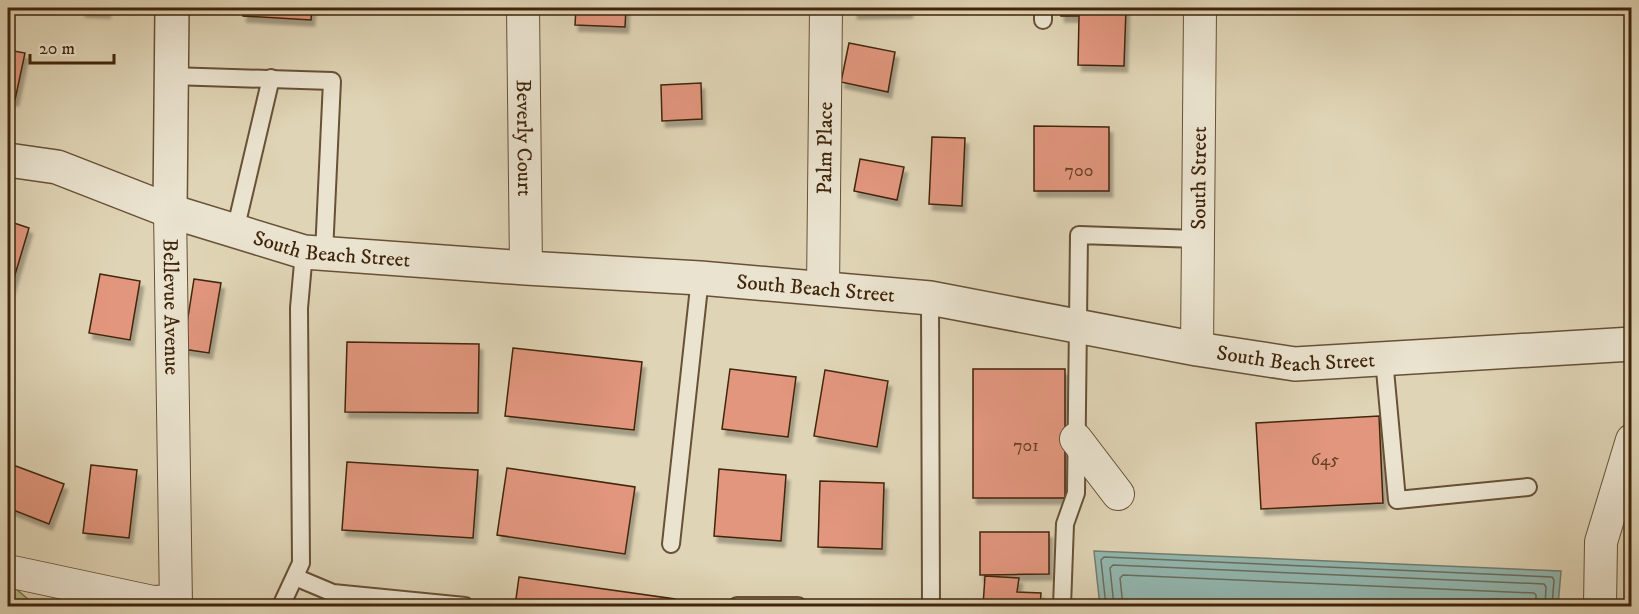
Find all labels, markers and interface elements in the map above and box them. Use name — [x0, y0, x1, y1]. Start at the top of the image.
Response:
scale bar — [30, 27, 114, 65]
text: 20 m — [39, 38, 75, 60]
street label: Beverly Court — [510, 79, 537, 197]
street label: Palm Place — [812, 101, 839, 195]
street label: South Street — [1186, 126, 1213, 230]
house number: 700 — [1065, 160, 1093, 182]
street label: South Beach Street — [250, 225, 411, 274]
street label: Bellevue Avenue — [156, 239, 184, 376]
street label: South Beach Street — [735, 269, 896, 309]
street label: South Beach Street — [1215, 340, 1376, 378]
house number: 701 — [1013, 435, 1039, 457]
house number: 645 — [1311, 449, 1339, 471]

